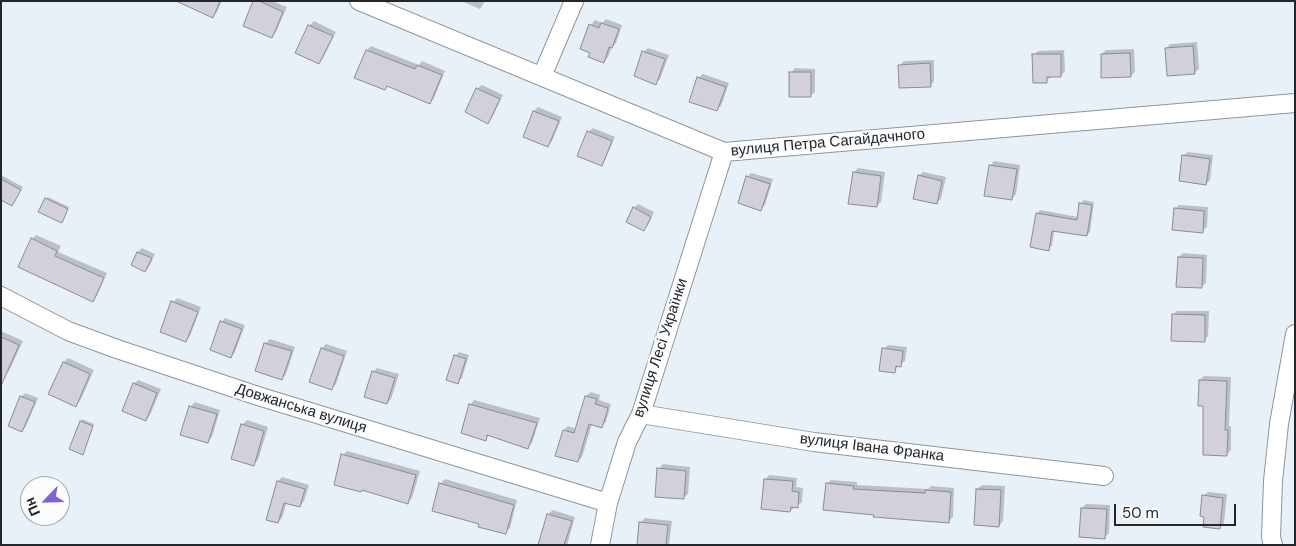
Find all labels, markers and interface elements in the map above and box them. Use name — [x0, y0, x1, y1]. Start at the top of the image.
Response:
street label: вулиця Петра Сагайдачного — [730, 126, 926, 160]
street label: вулиця Лесі Українки — [630, 276, 692, 420]
street label: Довжанська вулиця — [233, 380, 369, 438]
street label: вулиця Івана Франка — [799, 430, 945, 466]
north arrow — [20, 476, 70, 526]
scale bar — [1116, 494, 1238, 526]
text: Пн — [20, 495, 44, 519]
text: 50 m — [1122, 503, 1159, 523]

